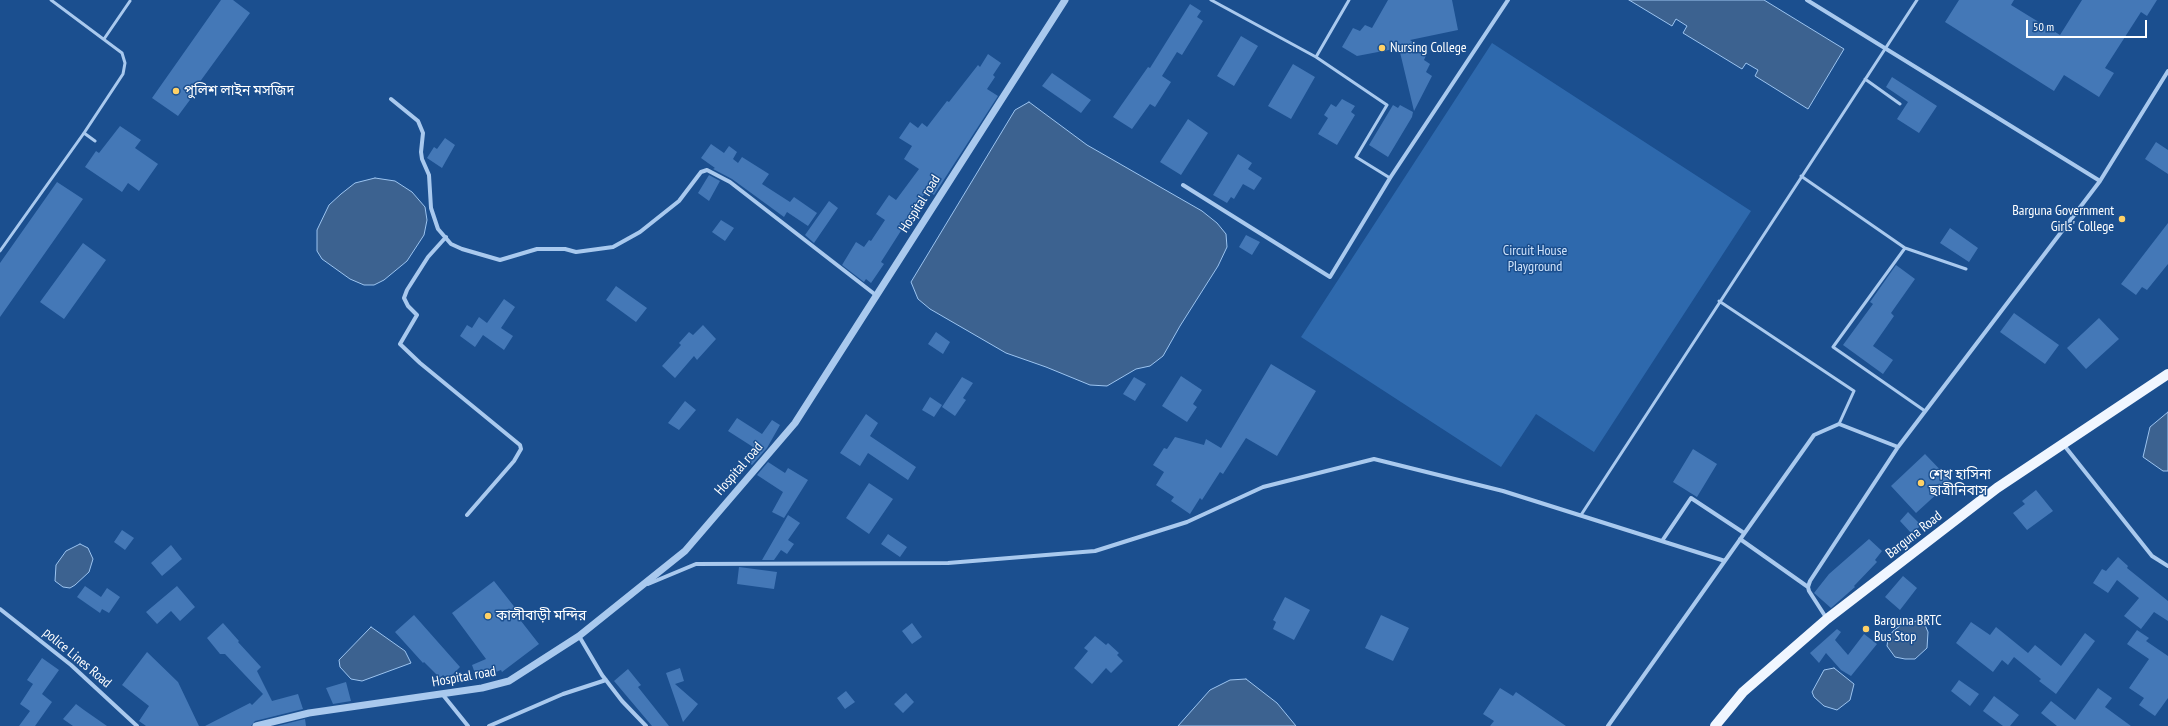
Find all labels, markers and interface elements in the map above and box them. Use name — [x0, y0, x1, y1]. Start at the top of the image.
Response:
scale bar — [2028, 12, 2149, 38]
text: 50 m — [2033, 19, 2054, 34]
place label: Nursing College — [1390, 40, 1466, 56]
marker: Nursing College — [1377, 43, 1387, 53]
place label: পুলিশ লাইন মসজিদ — [184, 83, 294, 99]
marker: পুলিশ লাইন মসজিদ — [171, 86, 181, 96]
street label: Hospital road — [896, 172, 944, 236]
place label: Barguna Government Girls' College — [2012, 203, 2114, 236]
marker: Barguna Government Girls' College — [2117, 214, 2127, 224]
park label: Circuit House Playground — [1503, 243, 1567, 276]
street label: Hospital road — [711, 439, 767, 499]
place label: শেখ হাসিনা ছাত্রীনিবাস — [1929, 467, 1991, 500]
marker: শেখ হাসিনা ছাত্রীনিবাস — [1916, 478, 1926, 488]
street label: Barguna Road — [1883, 508, 1945, 562]
place label: কালীবাড়ী মন্দির — [496, 608, 586, 624]
marker: কালীবাড়ী মন্দির — [483, 611, 493, 621]
place label: Barguna BRTC Bus Stop — [1874, 613, 1942, 646]
street label: police Lines Road — [39, 624, 115, 692]
marker: Barguna BRTC Bus Stop — [1861, 624, 1871, 634]
street label: Hospital road — [431, 663, 497, 691]

